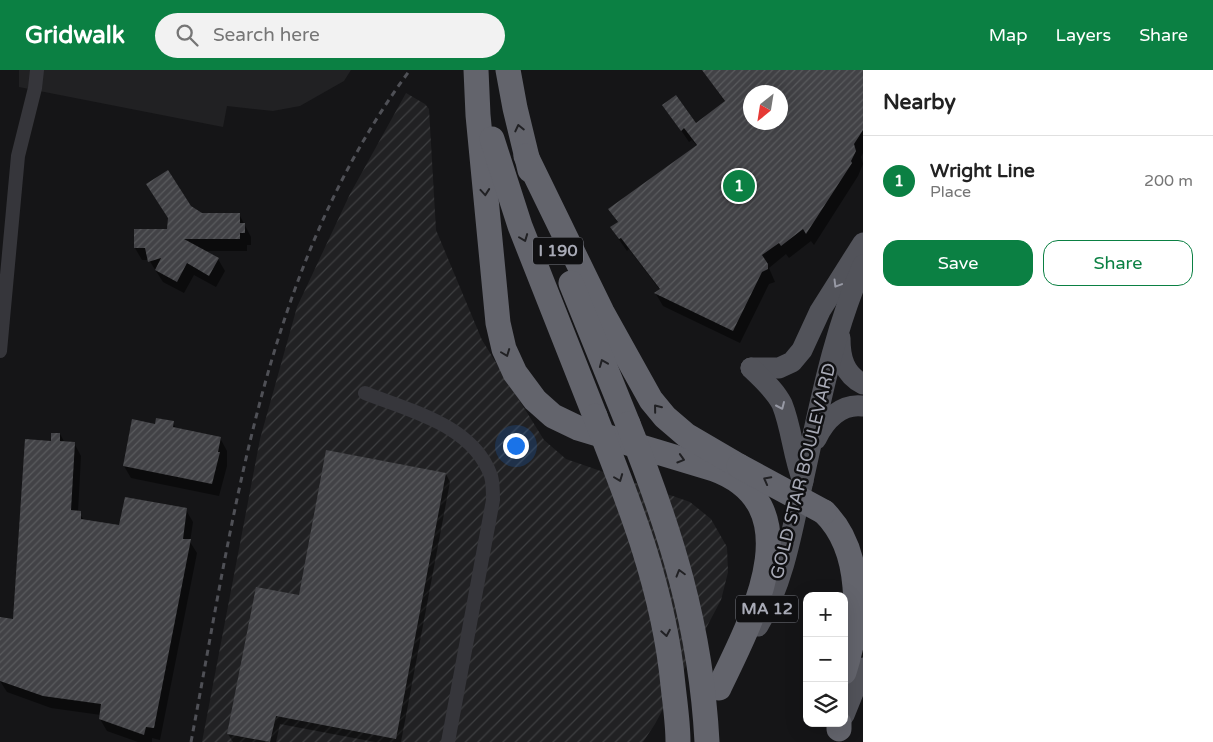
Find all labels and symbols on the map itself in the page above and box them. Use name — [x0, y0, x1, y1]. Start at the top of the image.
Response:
north arrow — [743, 85, 788, 130]
one-way arrow — [514, 124, 525, 132]
pin: 1 — [723, 167, 755, 205]
one-way arrow — [479, 188, 490, 196]
one-way arrow — [519, 233, 529, 241]
road number: I 190 — [533, 238, 583, 265]
one-way arrow — [833, 278, 843, 287]
one-way arrow — [500, 348, 510, 356]
one-way arrow — [599, 359, 609, 368]
street label: GOLD STAR BOULEVARD — [765, 361, 841, 581]
one-way arrow — [774, 401, 785, 410]
one-way arrow — [655, 405, 663, 414]
your location — [503, 433, 529, 459]
one-way arrow — [676, 454, 684, 464]
one-way arrow — [613, 473, 623, 482]
one-way arrow — [763, 476, 772, 486]
one-way arrow — [676, 570, 686, 578]
road number: MA 12 — [736, 596, 798, 622]
one-way arrow — [660, 629, 670, 637]

